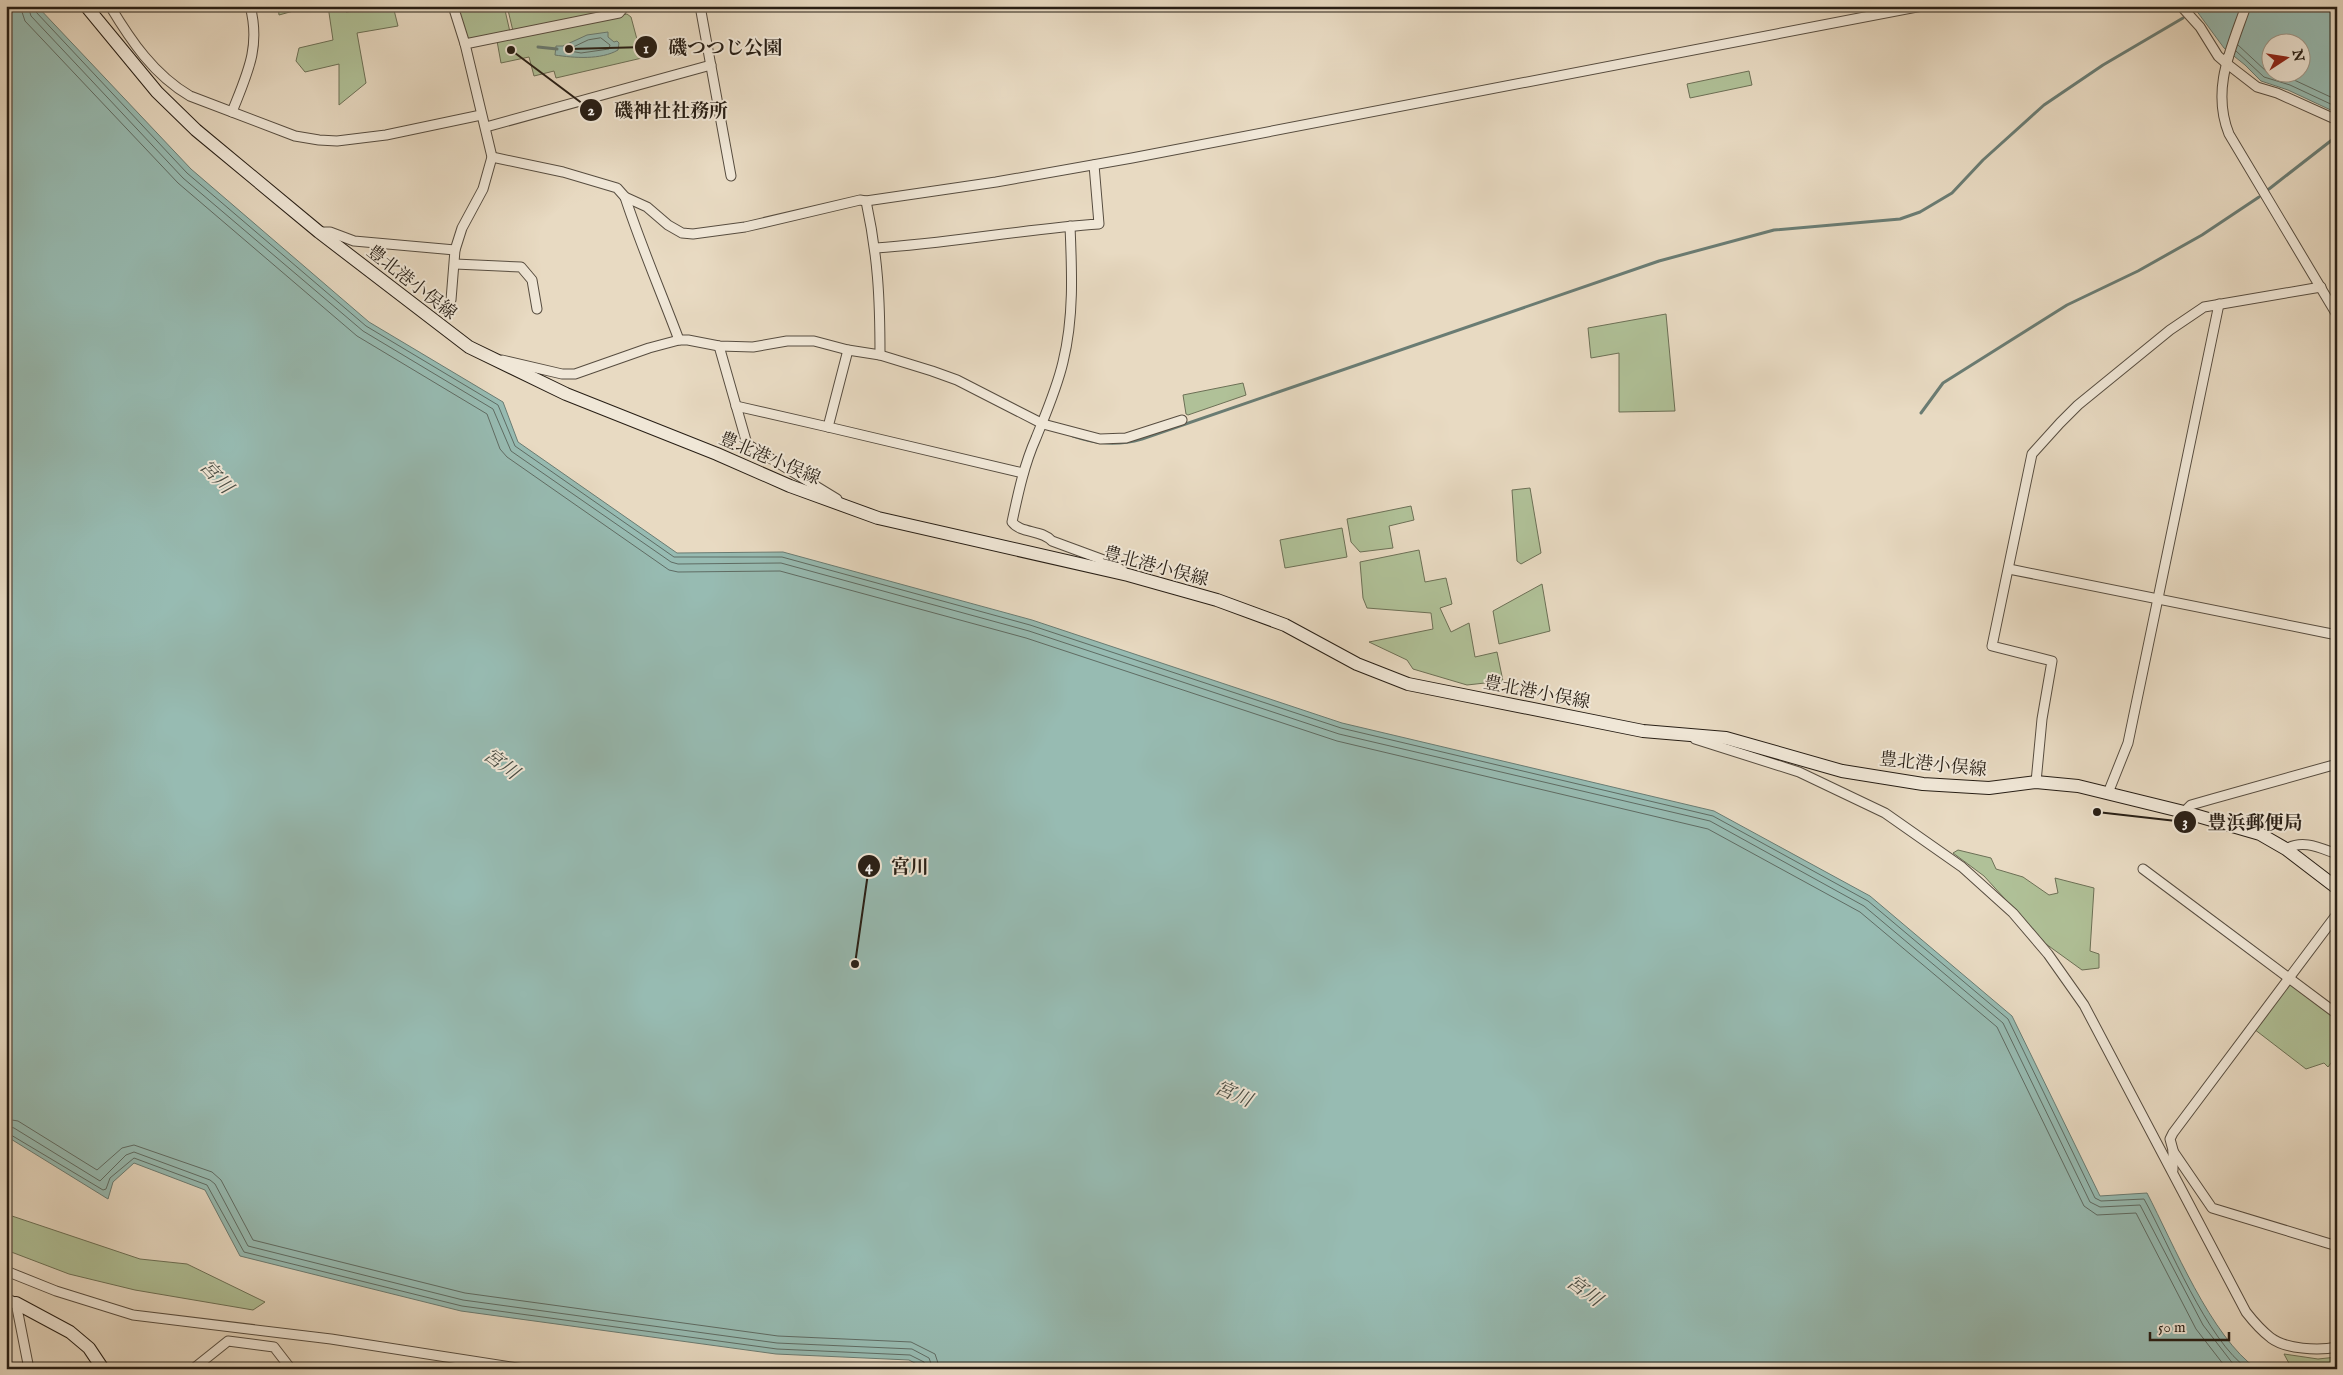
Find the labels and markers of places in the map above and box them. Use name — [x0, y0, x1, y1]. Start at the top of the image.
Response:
callout: 磯つつじ公園 — [633, 30, 792, 64]
callout: 磯神社社務所 — [579, 93, 738, 127]
callout: 豊浜郵便局 — [2172, 805, 2312, 839]
callout: 宮川 — [856, 849, 939, 883]

